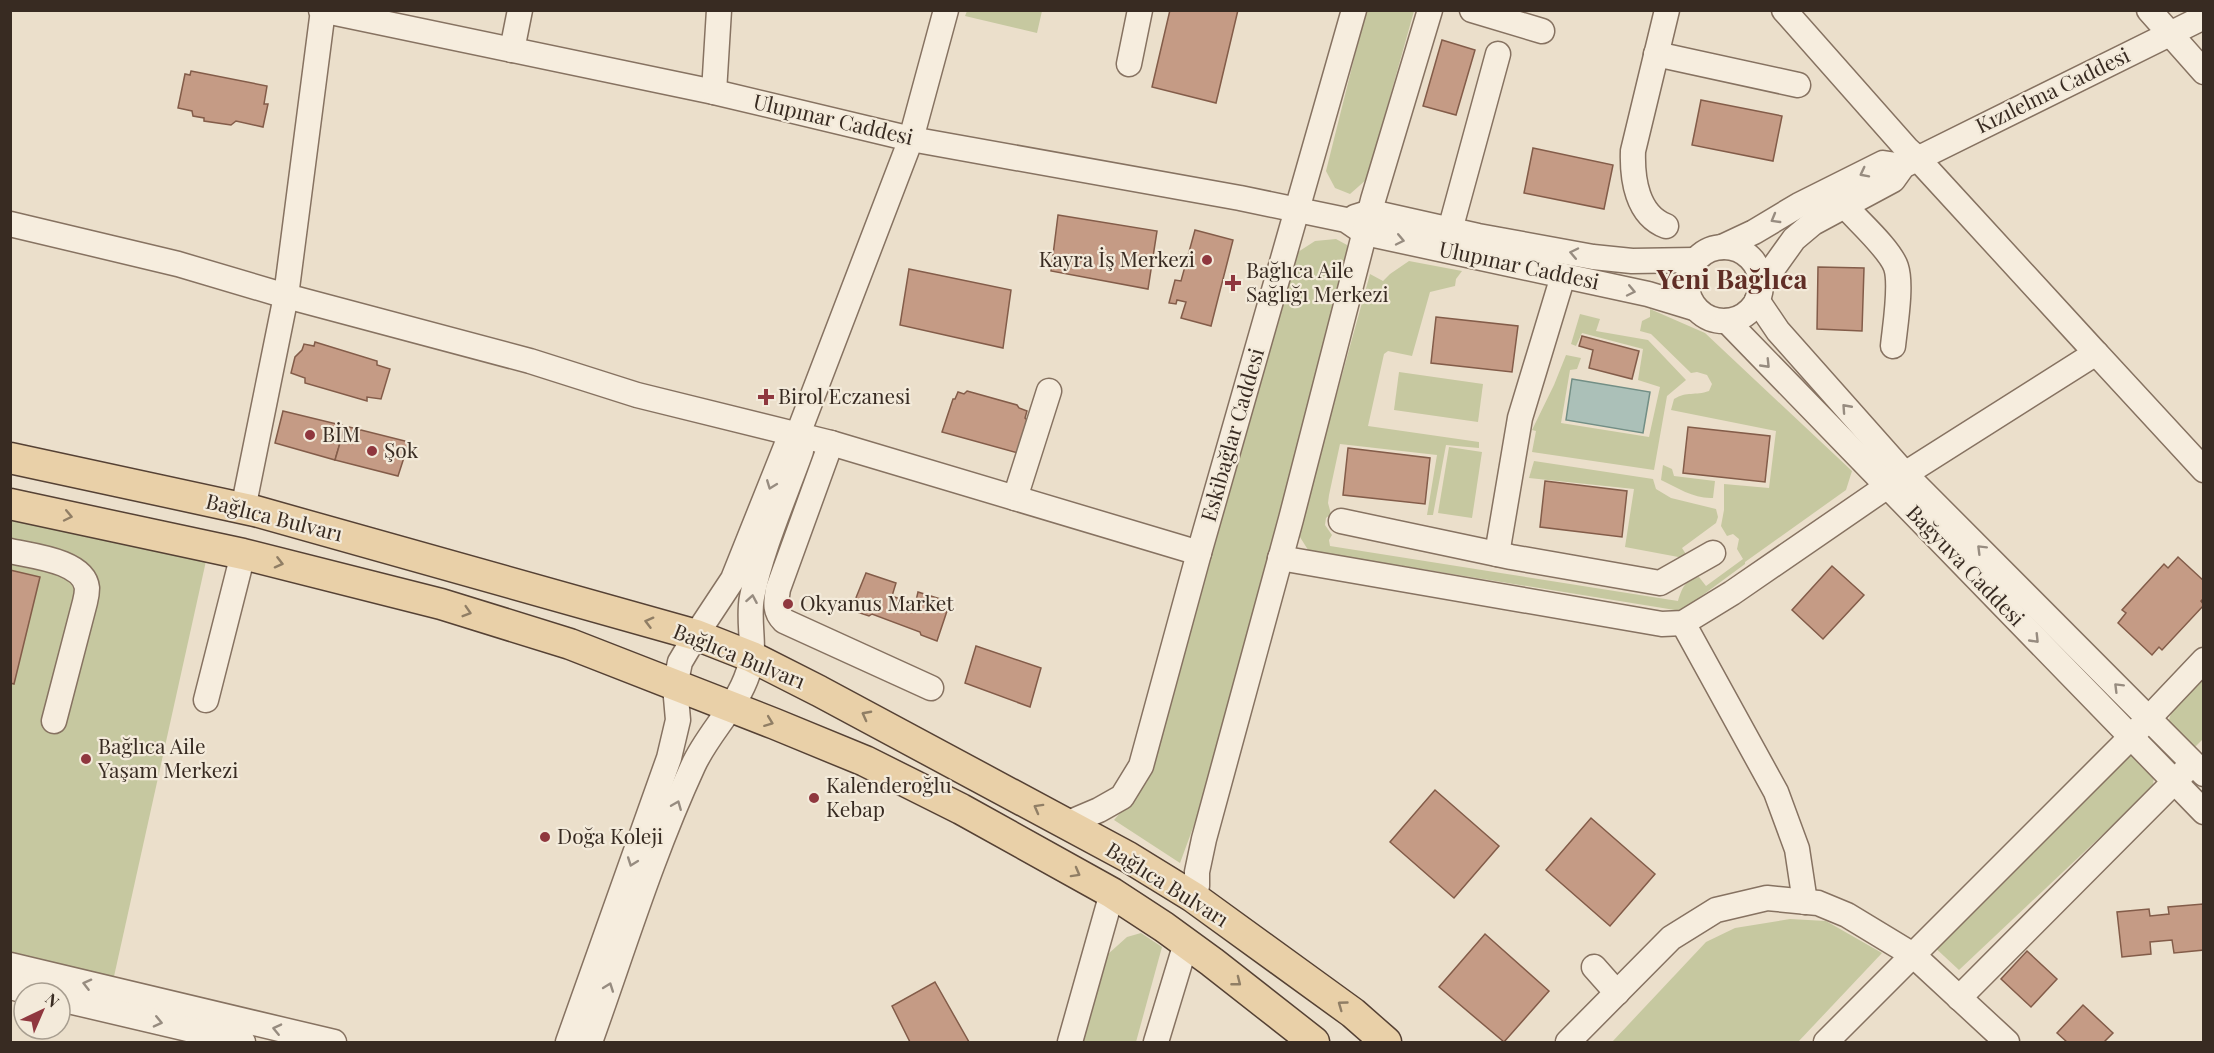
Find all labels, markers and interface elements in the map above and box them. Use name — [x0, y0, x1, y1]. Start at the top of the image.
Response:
street label: Kızılelma Caddesi — [1970, 40, 2134, 139]
street label: Ulupınar Caddesi — [751, 86, 916, 150]
one-way arrow — [1859, 165, 1870, 177]
one-way arrow — [1771, 212, 1781, 224]
one-way arrow — [1395, 233, 1405, 246]
street label: Ulupınar Caddesi — [1437, 233, 1602, 295]
place label: Kayra İş Merkezi — [1039, 244, 1195, 272]
one-way arrow — [1570, 247, 1580, 260]
marker: Kayra İş Merkezi — [1200, 253, 1214, 267]
place label: Bağlıca Aile Sağlığı Merkezi — [1246, 255, 1389, 307]
district label: Yeni Bağlıca — [1656, 260, 1807, 296]
marker: Bağlıca Aile Sağlığı Merkezi — [1224, 274, 1242, 292]
one-way arrow — [1626, 283, 1636, 296]
street label: Eskibağlar Caddesi — [1193, 344, 1269, 524]
one-way arrow — [1759, 357, 1770, 368]
place label: Birol Eczanesi — [778, 381, 911, 409]
marker: Birol Eczanesi — [759, 390, 773, 404]
one-way arrow — [1842, 404, 1853, 415]
place label: BİM — [322, 419, 360, 447]
marker: BİM — [303, 428, 317, 442]
place label: Şok — [384, 435, 419, 463]
marker: Şok — [365, 444, 379, 458]
one-way arrow — [765, 479, 778, 490]
street label: Bağlıca Bulvarı — [203, 486, 346, 547]
street label: Bağyuva Caddesi — [1901, 498, 2031, 631]
one-way arrow — [62, 509, 72, 522]
one-way arrow — [1977, 546, 1988, 557]
one-way arrow — [273, 556, 283, 569]
place label: Okyanus Market — [800, 588, 954, 616]
one-way arrow — [745, 594, 758, 604]
marker: Okyanus Market — [781, 597, 795, 611]
one-way arrow — [461, 605, 472, 617]
street label: Bağlıca Bulvarı — [670, 616, 810, 694]
one-way arrow — [644, 617, 655, 629]
one-way arrow — [2028, 632, 2039, 642]
one-way arrow — [2115, 684, 2126, 695]
one-way arrow — [862, 711, 872, 722]
one-way arrow — [763, 714, 774, 727]
place label: Bağlıca Aile Yaşam Merkezi — [97, 731, 238, 783]
marker: Bağlıca Aile Yaşam Merkezi — [79, 752, 93, 766]
place label: Kalenderoğlu Kebap — [826, 770, 952, 822]
marker: Kalenderoğlu Kebap — [807, 791, 821, 805]
one-way arrow — [670, 800, 682, 811]
one-way arrow — [1033, 804, 1044, 815]
place label: Doğa Koleji — [557, 821, 663, 849]
marker: Doğa Koleji — [538, 830, 552, 844]
street label: Bağlıca Bulvarı — [1101, 834, 1235, 932]
one-way arrow — [626, 856, 639, 867]
one-way arrow — [1069, 865, 1080, 877]
one-way arrow — [1230, 974, 1241, 985]
one-way arrow — [82, 979, 92, 992]
north arrow — [12, 981, 72, 1041]
one-way arrow — [602, 983, 615, 993]
text: N — [41, 988, 65, 1012]
one-way arrow — [1338, 1001, 1349, 1012]
one-way arrow — [153, 1015, 163, 1028]
one-way arrow — [272, 1024, 282, 1037]

